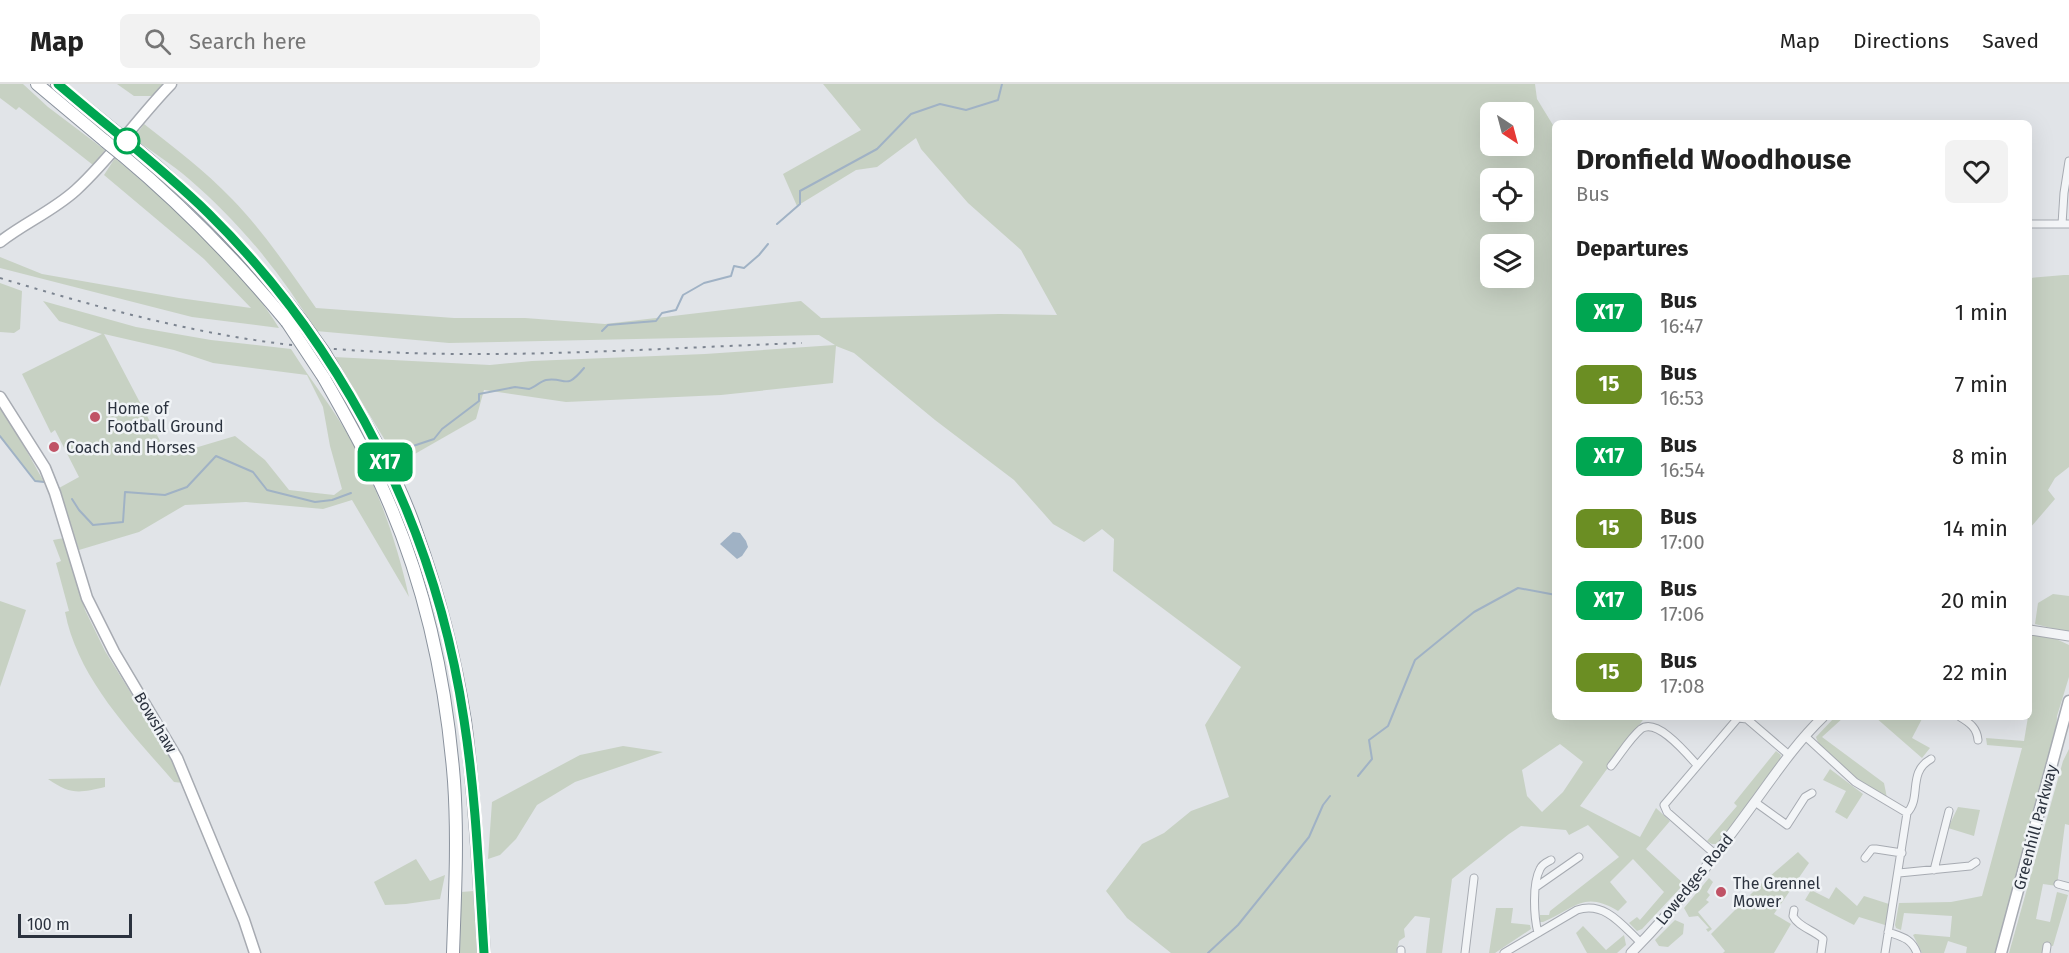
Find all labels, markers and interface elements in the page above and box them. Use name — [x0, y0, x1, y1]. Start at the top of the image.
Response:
search box — [120, 14, 540, 68]
text: Map — [30, 25, 84, 58]
icon: search — [141, 25, 174, 58]
text: Search here — [189, 28, 307, 55]
text: Map — [1780, 28, 1820, 54]
text: Directions — [1853, 28, 1949, 54]
text: Saved — [1982, 28, 2039, 54]
north arrow — [1480, 102, 1534, 156]
map controls — [1480, 102, 1534, 288]
unlabelled marker — [114, 128, 140, 154]
button: heart — [1945, 140, 2008, 203]
text: Dronfield Woodhouse — [1576, 143, 1851, 176]
button: locate — [1480, 168, 1534, 222]
text: Bus — [1576, 182, 1609, 206]
button: layers — [1480, 234, 1534, 288]
text: Departures — [1576, 235, 1688, 262]
text: Bus — [1660, 287, 1697, 314]
text: X17 — [1594, 299, 1624, 325]
text: 1 min — [1955, 299, 2008, 326]
text: 16:47 — [1660, 314, 1703, 338]
text: Bus — [1660, 359, 1697, 386]
text: 15 — [1599, 371, 1620, 397]
text: 7 min — [1954, 371, 2008, 398]
text: 16:53 — [1660, 386, 1704, 410]
place label: Home of Football Ground — [107, 399, 224, 436]
marker: Home of Football Ground — [88, 410, 102, 424]
text: Bus — [1660, 431, 1697, 458]
place label: Coach and Horses — [66, 438, 196, 457]
marker: Coach and Horses — [47, 440, 61, 454]
line badge: X17 — [350, 442, 420, 482]
text: X17 — [1594, 443, 1624, 469]
text: 8 min — [1952, 443, 2008, 470]
text: X17 — [370, 449, 400, 475]
text: 16:54 — [1660, 458, 1705, 482]
text: Bus — [1660, 503, 1697, 530]
text: 15 — [1599, 515, 1620, 541]
text: 14 min — [1943, 515, 2008, 542]
text: 17:00 — [1660, 530, 1705, 554]
text: Bus — [1660, 575, 1697, 602]
text: X17 — [1594, 587, 1624, 613]
text: 20 min — [1941, 587, 2008, 614]
text: 17:06 — [1660, 602, 1704, 626]
text: Bus — [1660, 647, 1697, 674]
text: 15 — [1599, 659, 1620, 685]
text: 22 min — [1942, 659, 2008, 686]
text: 17:08 — [1660, 674, 1705, 698]
street label: Bowshaw — [130, 688, 181, 757]
street label: Greenhill Parkway — [2010, 762, 2061, 892]
street label: Lowedges Road — [1652, 830, 1737, 929]
place label: The Grennel Mower — [1733, 874, 1821, 911]
marker: The Grennel Mower — [1714, 885, 1728, 899]
scale bar — [18, 911, 132, 938]
text: 100 m — [27, 915, 70, 934]

